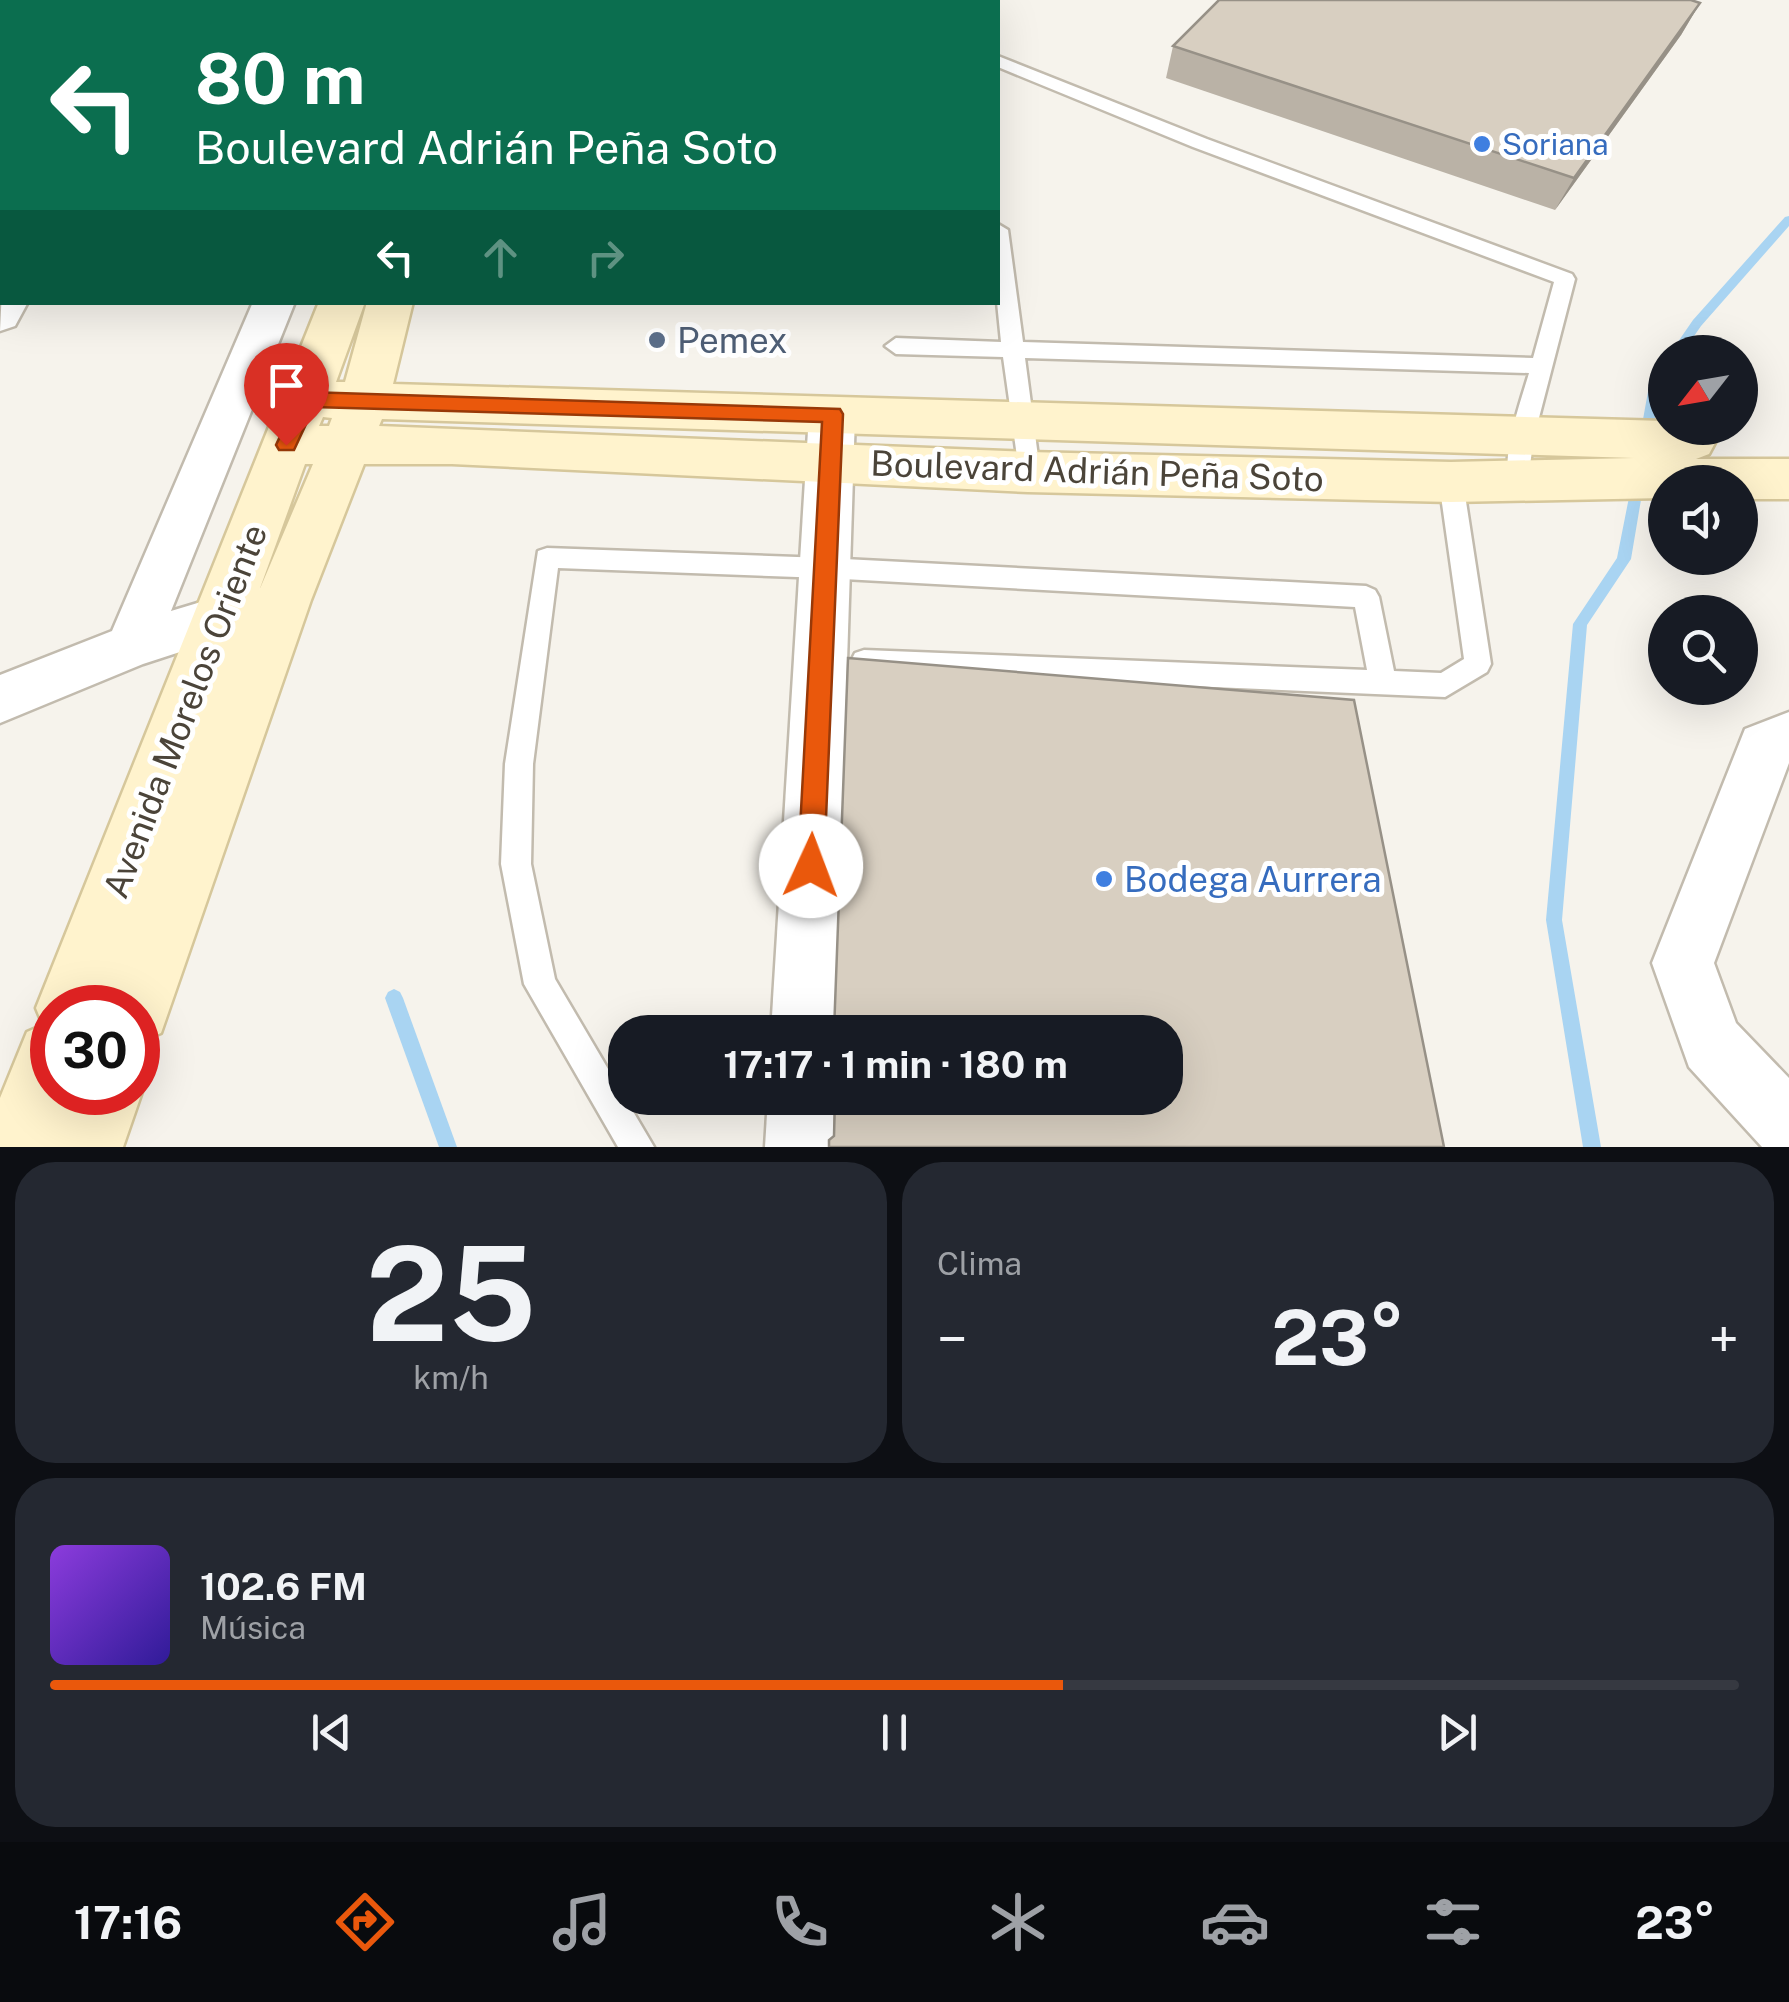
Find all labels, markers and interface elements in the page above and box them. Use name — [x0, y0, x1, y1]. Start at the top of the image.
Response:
text: 80 m — [195, 37, 365, 120]
icon: left — [30, 40, 160, 170]
text: Boulevard Adrián Peña Soto — [195, 121, 778, 174]
place label: Soriana — [1502, 126, 1609, 162]
marker: Soriana — [1471, 133, 1493, 155]
icon: left — [368, 230, 423, 285]
icon: ahead — [473, 230, 528, 285]
icon: right — [578, 230, 633, 285]
place label: Pemex — [677, 320, 787, 361]
marker: Pemex — [646, 329, 668, 351]
north arrow — [1648, 335, 1758, 445]
map controls — [1648, 335, 1758, 705]
pin — [244, 343, 329, 446]
icon: arrive — [259, 358, 314, 413]
street label: Boulevard Adrián Peña Soto — [870, 443, 1324, 499]
button: sound — [1648, 465, 1758, 575]
street label: Avenida Morelos Oriente — [95, 518, 275, 904]
button: search — [1648, 595, 1758, 705]
position arrow — [759, 814, 863, 918]
place label: Bodega Aurrera — [1124, 859, 1382, 900]
marker: Bodega Aurrera — [1093, 868, 1115, 890]
speed limit sign: 30 — [30, 985, 160, 1115]
text: 17:17 · 1 min · 180 m — [723, 1042, 1068, 1087]
text: 25 — [366, 1218, 536, 1370]
text: Clima — [937, 1245, 1022, 1282]
text: 23° — [1271, 1294, 1405, 1382]
text: − — [937, 1307, 968, 1371]
text: + — [1709, 1307, 1739, 1371]
text: km/h — [413, 1359, 489, 1396]
text: 102.6 FM — [200, 1564, 367, 1609]
text: Música — [200, 1609, 306, 1646]
icon: previous — [304, 1705, 359, 1760]
icon: pause — [867, 1705, 922, 1760]
icon: next — [1430, 1705, 1485, 1760]
icon: directions — [330, 1887, 400, 1957]
icon: music — [547, 1887, 617, 1957]
icon: phone — [765, 1887, 835, 1957]
icon: climate — [983, 1887, 1053, 1957]
icon: car — [1200, 1887, 1270, 1957]
icon: filters — [1418, 1887, 1488, 1957]
text: 17:16 — [74, 1896, 182, 1949]
text: 23° — [1635, 1896, 1715, 1949]

